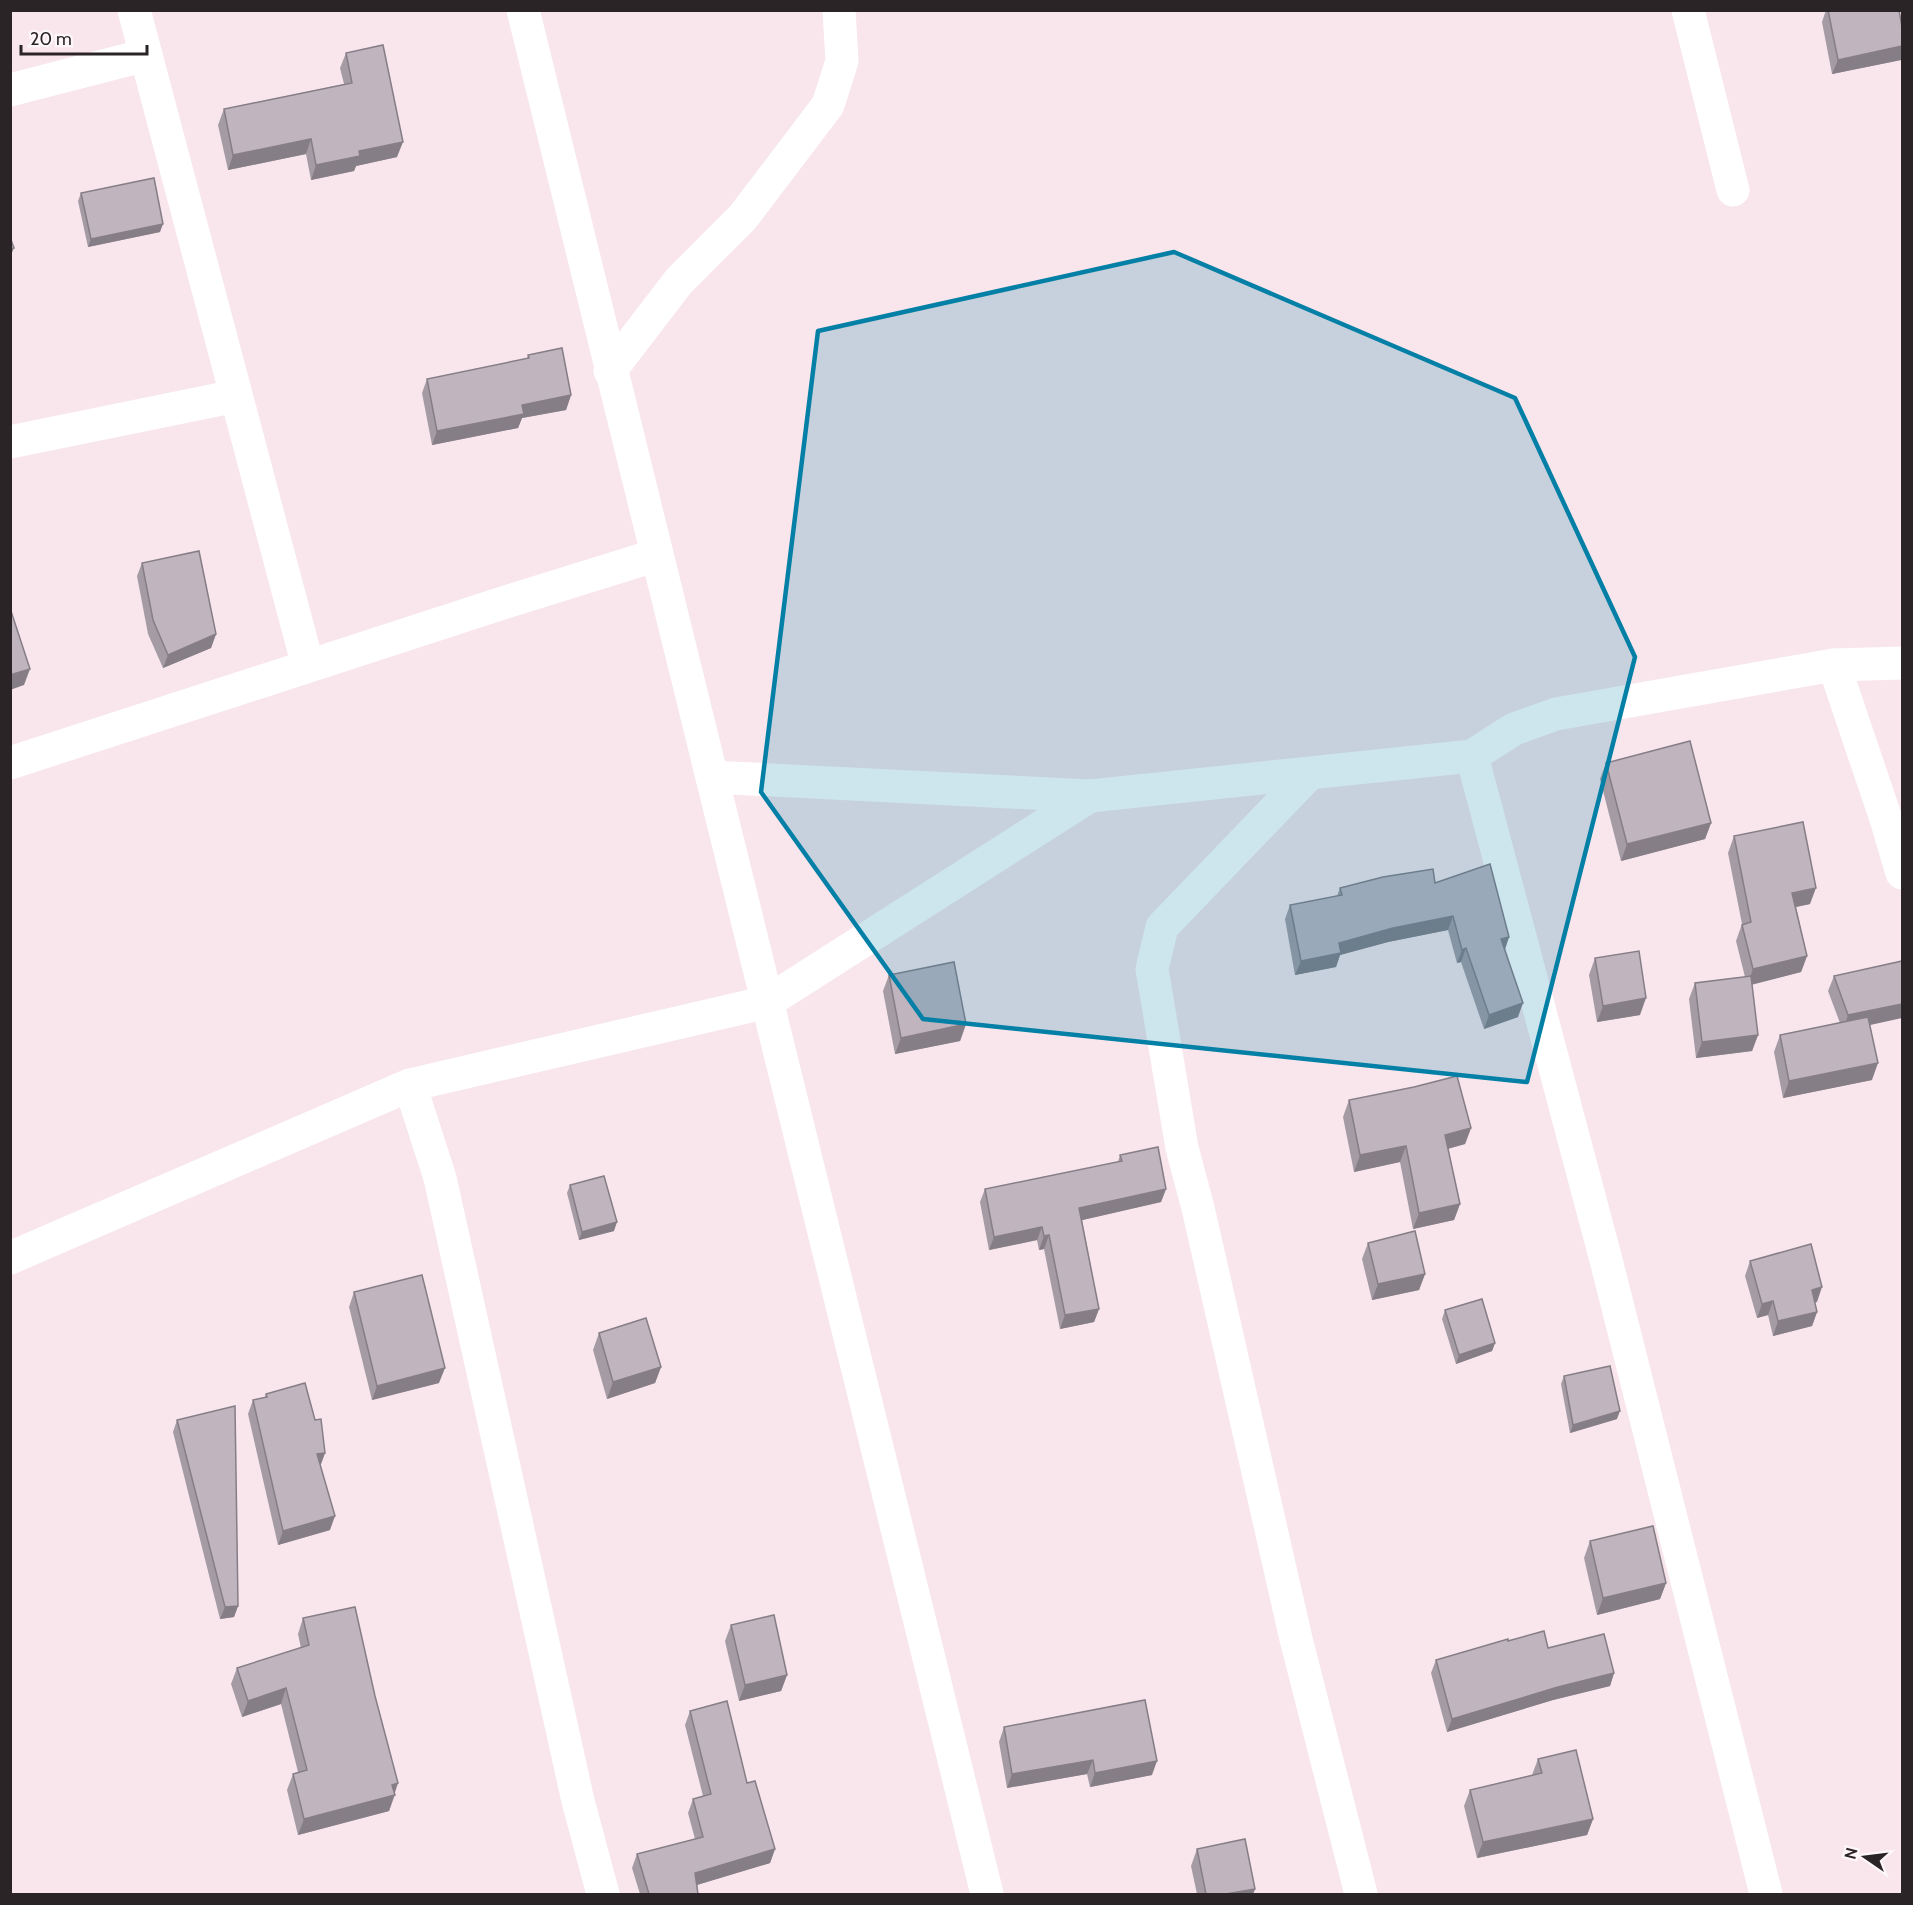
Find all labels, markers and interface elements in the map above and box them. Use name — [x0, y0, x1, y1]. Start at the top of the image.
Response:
scale bar — [21, 18, 147, 56]
text: 20 m — [30, 28, 72, 50]
north arrow — [1835, 1827, 1895, 1887]
text: N — [1840, 1846, 1862, 1861]

